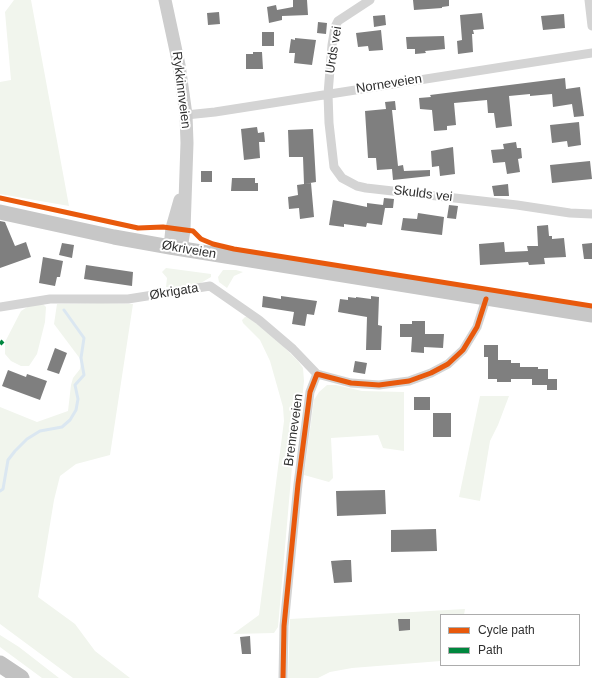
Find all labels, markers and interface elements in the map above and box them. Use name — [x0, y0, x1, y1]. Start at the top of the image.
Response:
street label: Urds vei — [323, 25, 345, 75]
street label: Rykkinnveien — [169, 51, 193, 129]
street label: Norneveien — [355, 71, 423, 97]
street label: Skulds vei — [393, 183, 453, 205]
street label: Økriveien — [161, 238, 217, 262]
street label: Økrigata — [149, 280, 199, 304]
street label: Brenneveien — [281, 393, 307, 467]
legend — [440, 614, 580, 666]
text: Cycle path — [478, 623, 535, 637]
text: Path — [478, 643, 503, 657]

